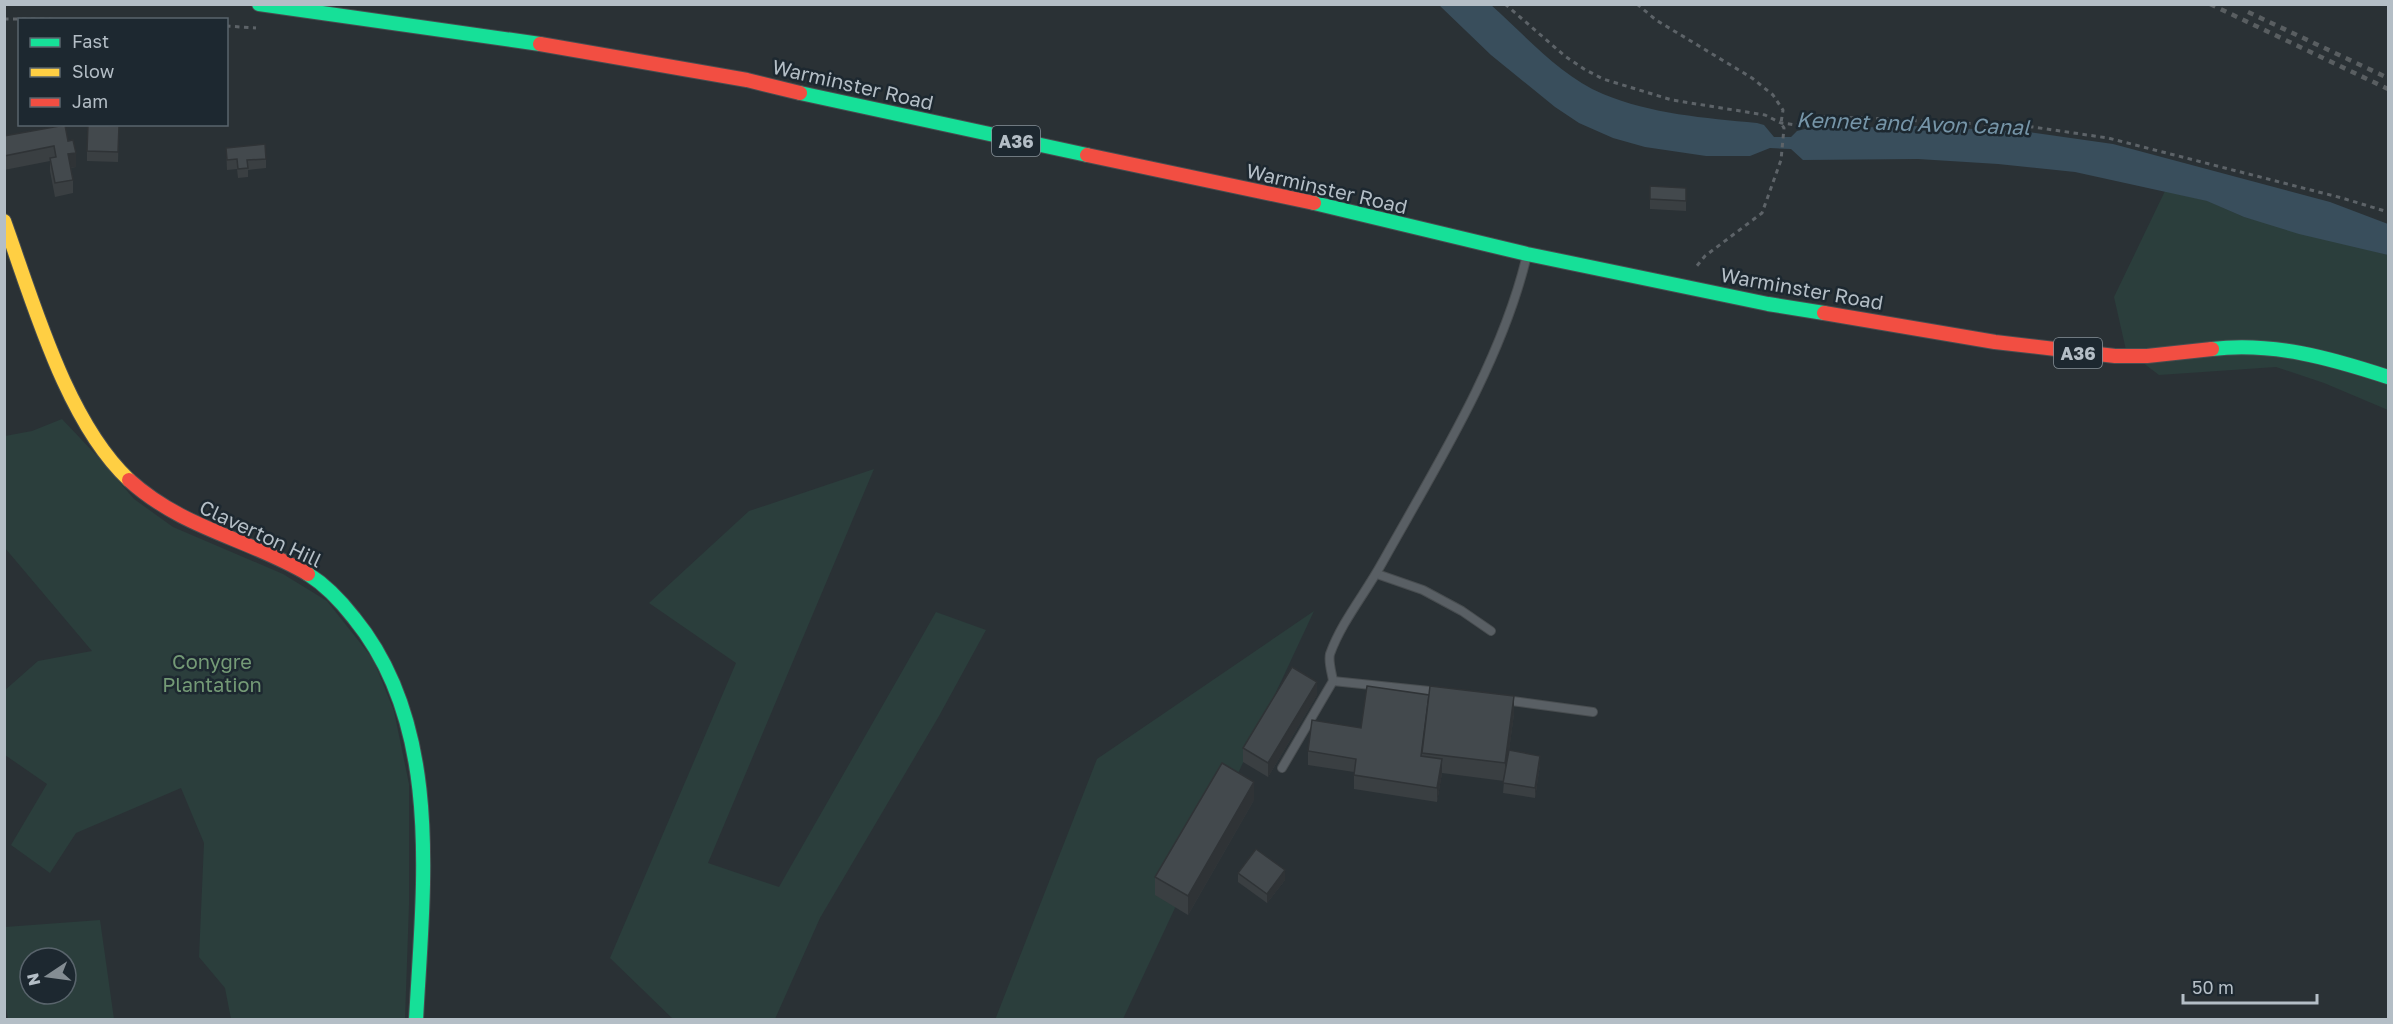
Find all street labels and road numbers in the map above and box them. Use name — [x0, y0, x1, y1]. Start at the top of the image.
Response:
street label: Warminster Road — [770, 54, 936, 114]
road number: A36 — [992, 126, 1040, 156]
street label: Warminster Road — [1244, 158, 1410, 218]
street label: Warminster Road — [1719, 262, 1885, 314]
road number: A36 — [2054, 338, 2102, 368]
street label: Claverton Hill — [196, 494, 326, 572]

